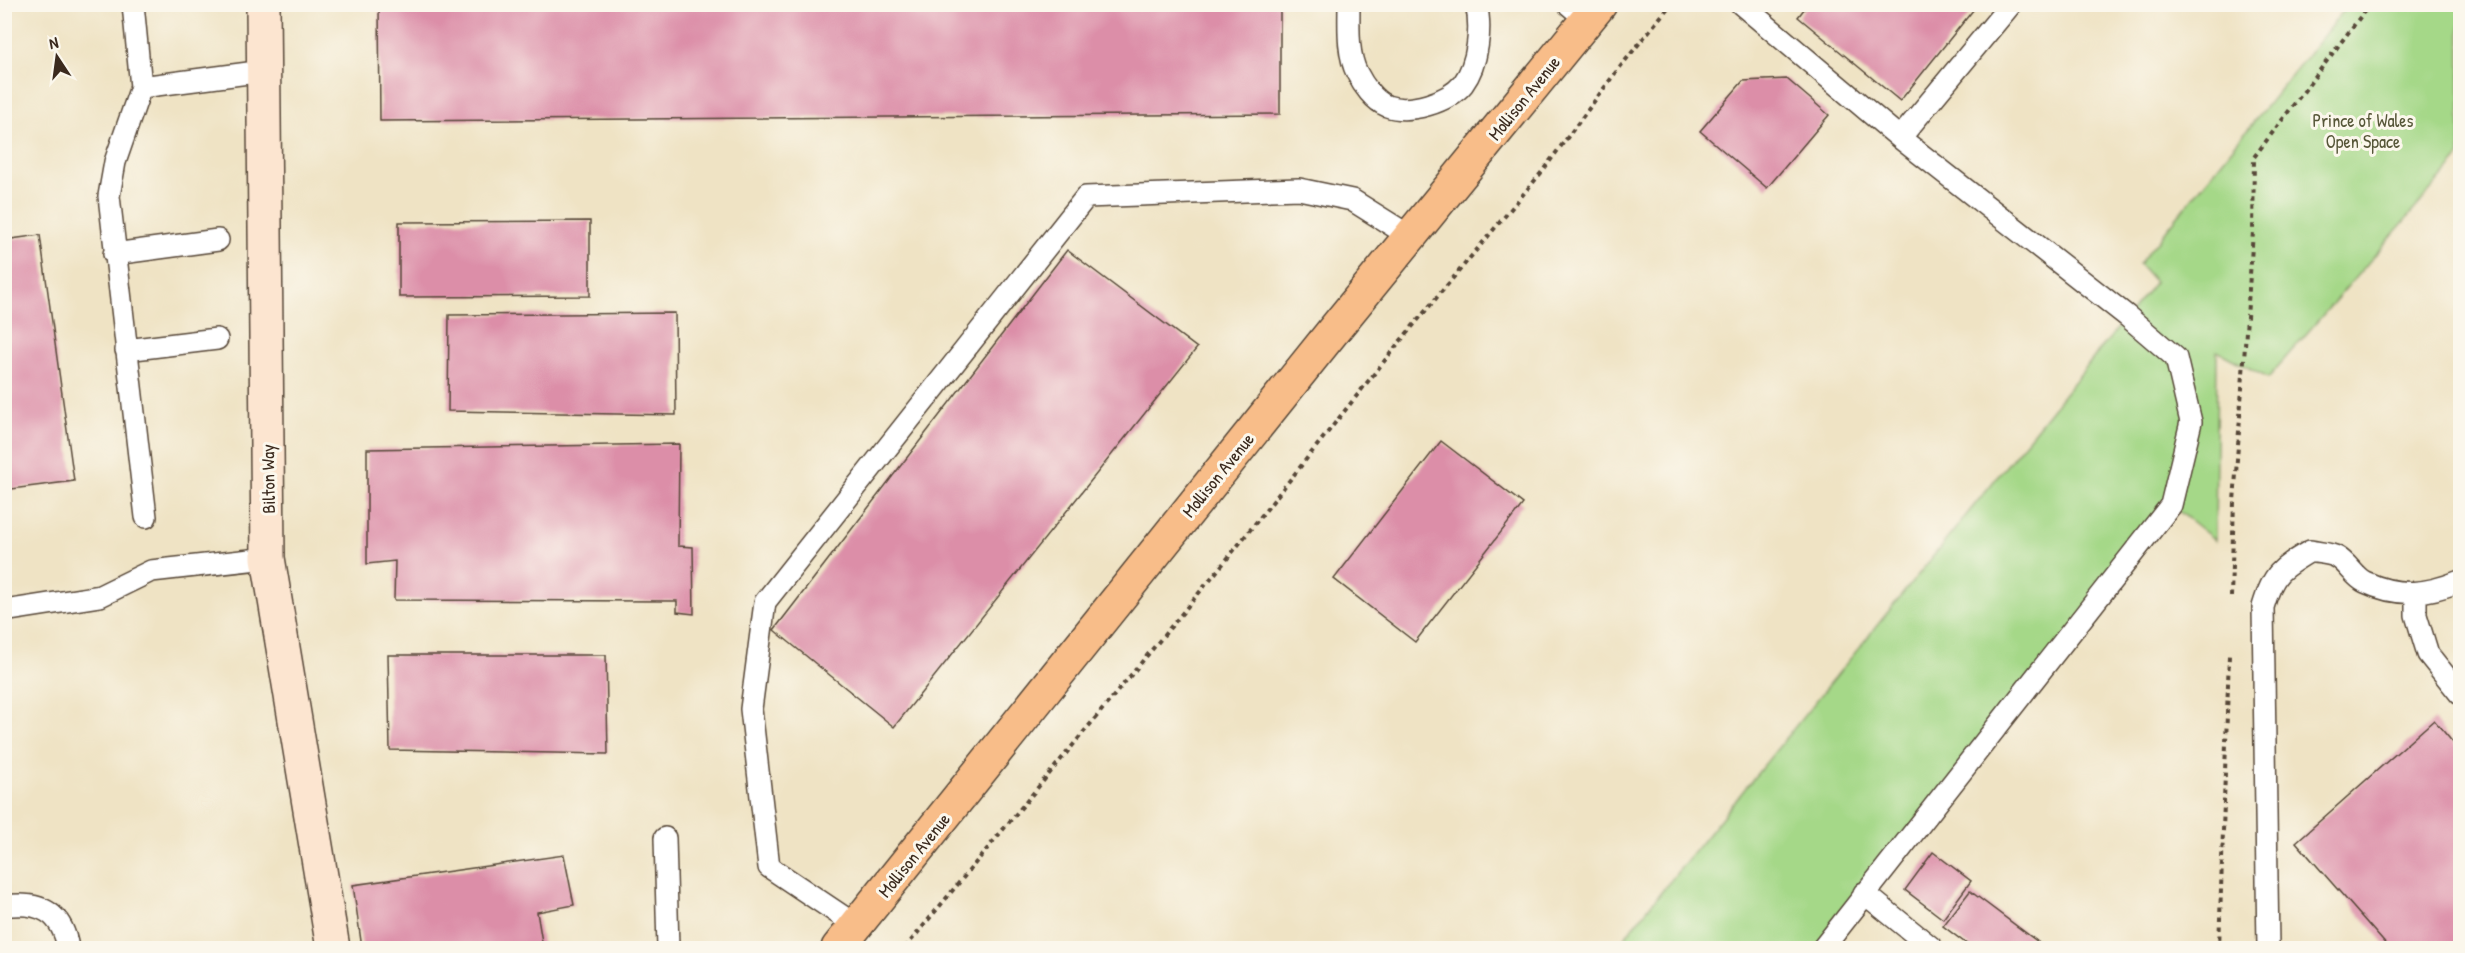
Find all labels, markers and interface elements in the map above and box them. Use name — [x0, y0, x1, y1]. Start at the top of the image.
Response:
north arrow — [27, 27, 87, 87]
text: N — [47, 31, 61, 54]
street label: Mollison Avenue — [1482, 51, 1566, 145]
park label: Prince of Wales Open Space — [2313, 108, 2414, 154]
street label: Mollison Avenue — [1176, 428, 1260, 522]
street label: Bilton Way — [255, 444, 281, 514]
street label: Mollison Avenue — [872, 808, 956, 902]

